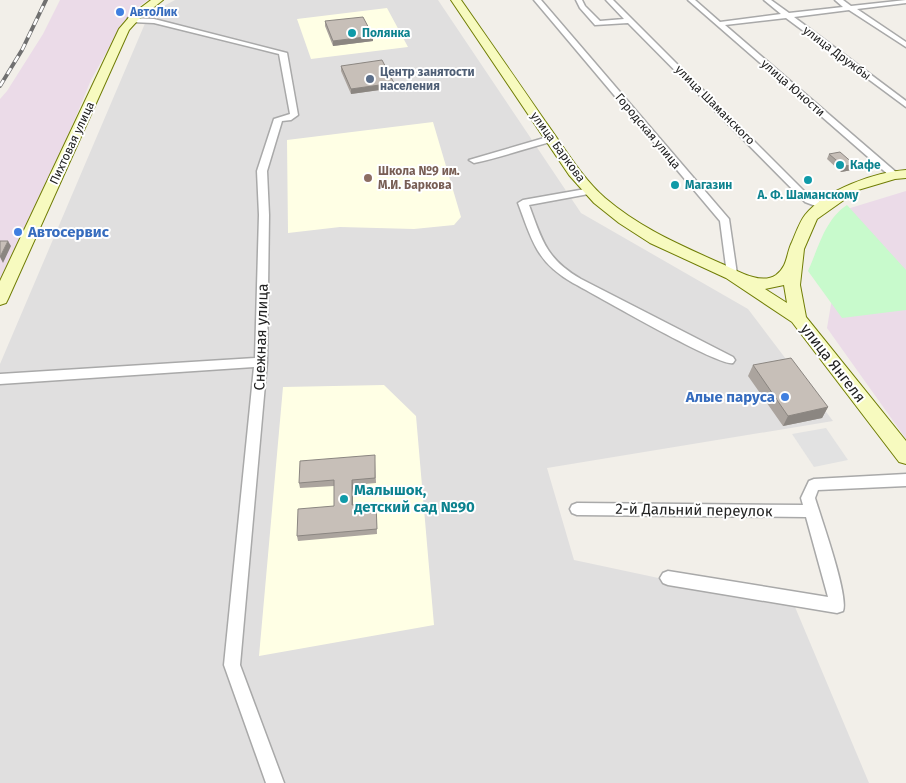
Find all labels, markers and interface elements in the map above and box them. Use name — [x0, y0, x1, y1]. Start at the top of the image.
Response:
place label: АвтоЛик — [129, 5, 178, 19]
marker: АвтоЛик — [114, 6, 126, 18]
street label: улица Дружбы — [800, 23, 874, 83]
place label: Полянка — [362, 26, 411, 40]
marker: Полянка — [346, 27, 358, 39]
street label: улица Юности — [758, 57, 828, 119]
street label: улица Шаманского — [672, 62, 758, 148]
place label: Центр занятости населения — [380, 65, 475, 93]
marker: Центр занятости населения — [364, 73, 376, 85]
street label: Городская улица — [612, 90, 684, 172]
street label: Пихтовая улица — [47, 99, 97, 187]
street label: улица Баркова — [528, 109, 588, 185]
place label: Кафе — [850, 158, 881, 172]
marker: Кафе — [834, 159, 846, 171]
place label: Школа №9 им. М.И. Баркова — [378, 164, 460, 192]
marker: Школа №9 им. М.И. Баркова — [362, 172, 374, 184]
marker: А. Ф. Шаманскому — [802, 174, 814, 186]
place label: Магазин — [685, 178, 732, 192]
marker: Магазин — [669, 179, 681, 191]
place label: А. Ф. Шаманскому — [756, 188, 859, 202]
place label: Автосервис — [27, 223, 110, 241]
marker: Автосервис — [12, 226, 24, 238]
street label: Снежная улица — [250, 283, 272, 391]
street label: улица Янгеля — [797, 320, 869, 406]
place label: Алые паруса — [685, 388, 775, 406]
marker: Алые паруса — [779, 391, 791, 403]
place label: Малышок, детский сад №90 — [354, 481, 475, 516]
marker: Малышок, детский сад №90 — [338, 493, 350, 505]
street label: 2-й Дальний переулок — [615, 500, 773, 520]

